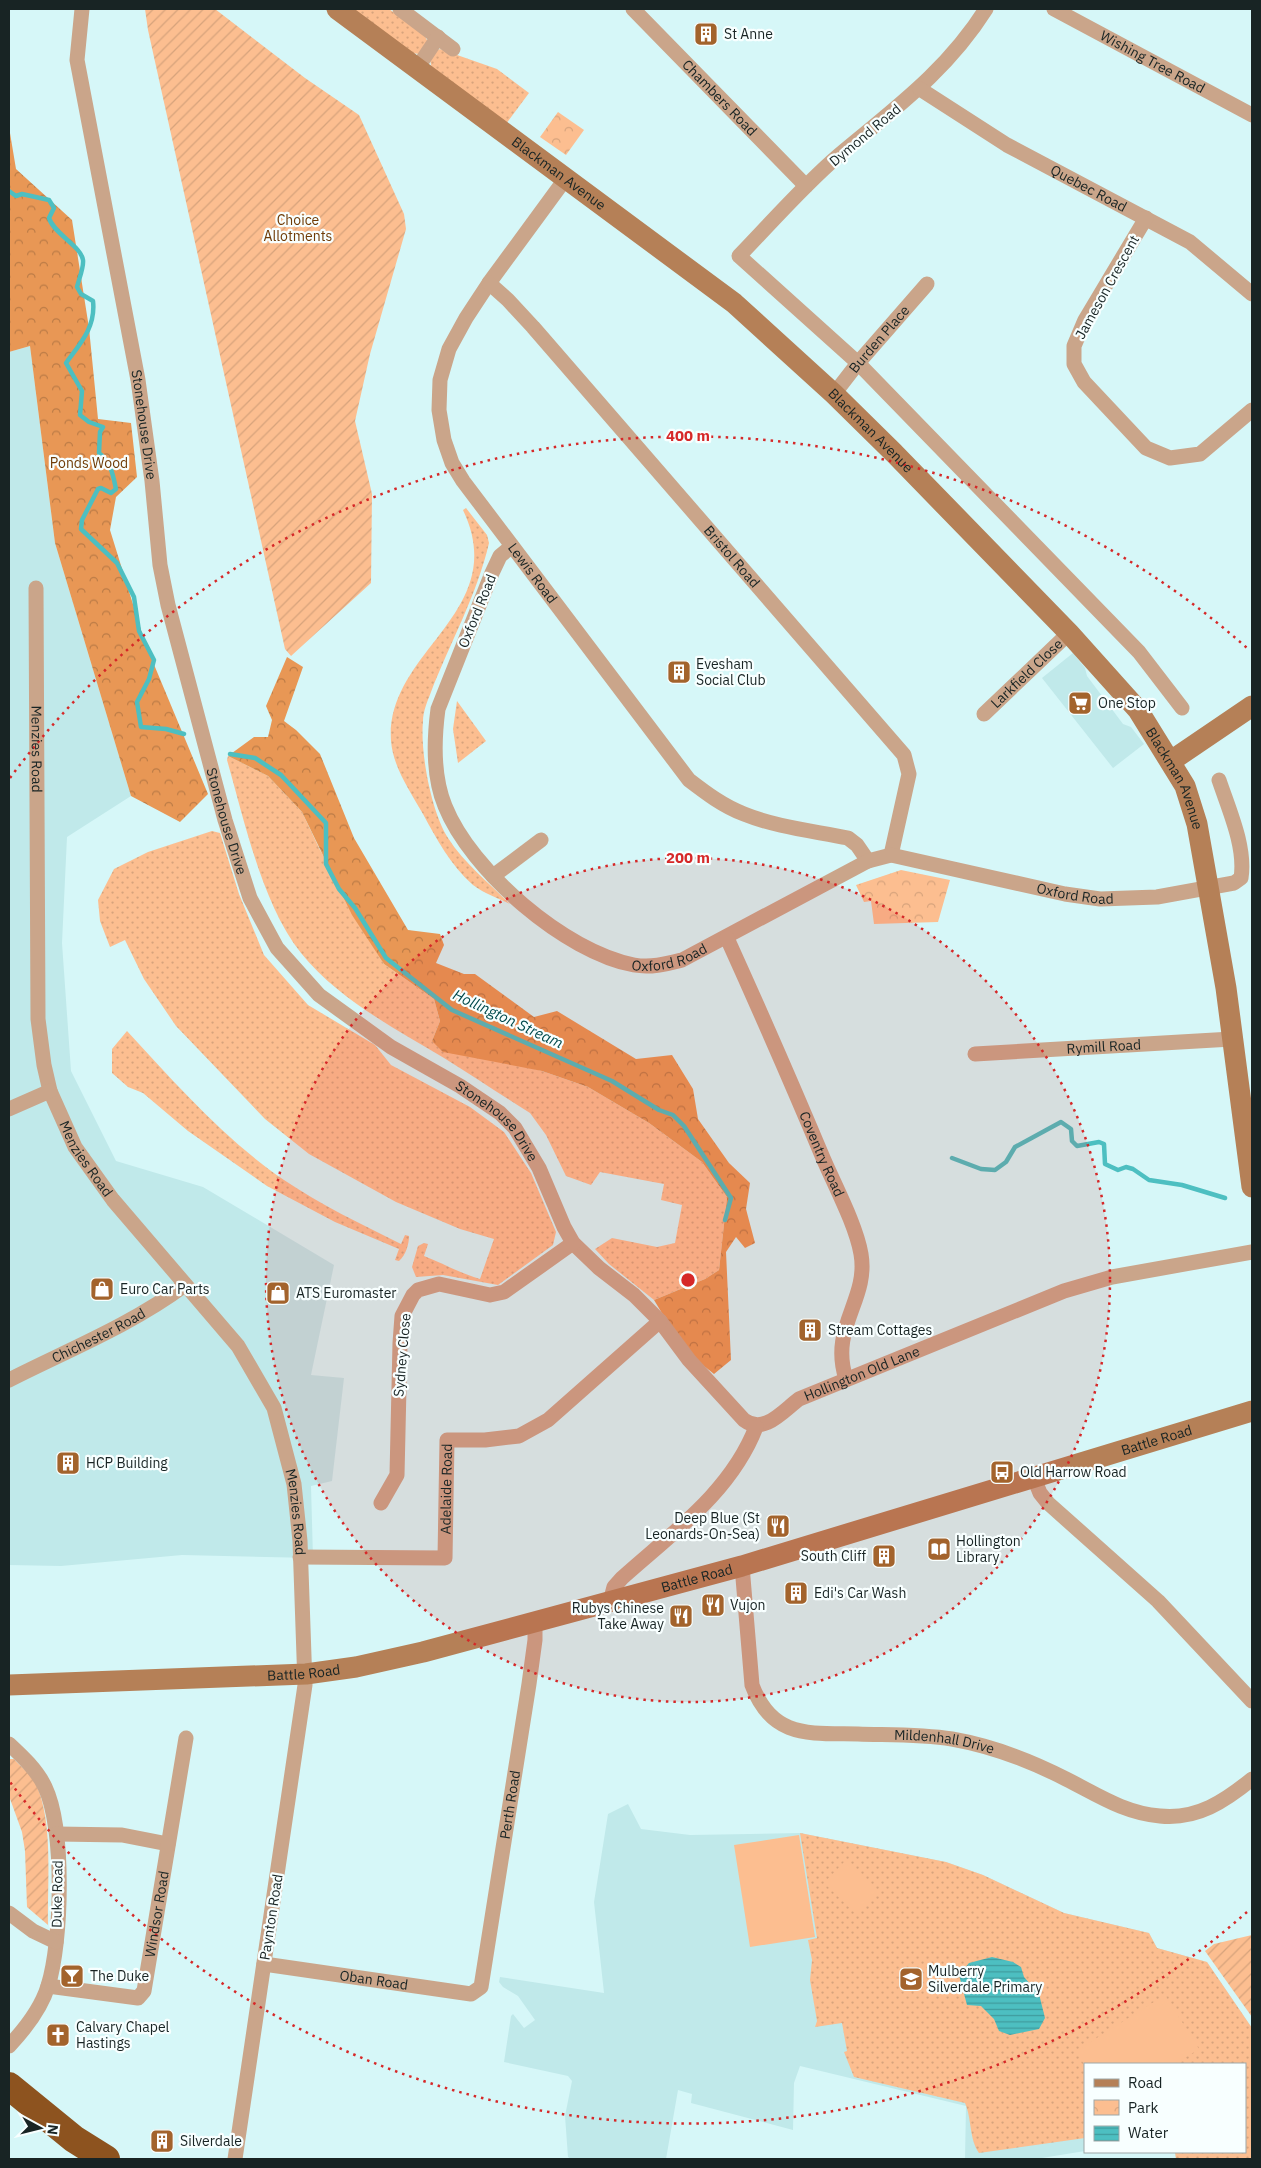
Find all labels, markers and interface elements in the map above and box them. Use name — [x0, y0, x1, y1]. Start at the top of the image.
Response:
building icon: St Anne — [693, 21, 719, 47]
place label: St Anne — [724, 25, 773, 43]
street label: Wishing Tree Road — [1097, 26, 1208, 97]
street label: Chambers Road — [678, 56, 761, 140]
street label: Dymond Road — [826, 100, 904, 170]
street label: Blackman Avenue — [508, 133, 610, 214]
street label: Quebec Road — [1047, 161, 1130, 216]
park label: Choice Allotments — [264, 211, 333, 245]
street label: Jameson Crescent — [1071, 232, 1143, 342]
street label: Burden Place — [845, 301, 913, 376]
street label: Stonehouse Drive — [127, 368, 161, 481]
street label: Blackman Avenue — [824, 384, 917, 477]
text: 400 m — [666, 426, 710, 445]
park label: Ponds Wood — [50, 454, 128, 472]
street label: Bristol Road — [700, 522, 764, 591]
street label: Lewis Road — [504, 539, 561, 607]
street label: Oxford Road — [454, 571, 500, 651]
street label: Larkfield Close — [987, 635, 1067, 712]
place label: Evesham Social Club — [696, 655, 766, 689]
building icon: Evesham Social Club — [666, 659, 692, 685]
supermarket icon: One Stop — [1067, 690, 1093, 716]
place label: One Stop — [1098, 694, 1156, 712]
street label: Menzies Road — [28, 705, 46, 793]
street label: Blackman Avenue — [1142, 724, 1207, 831]
street label: Stonehouse Drive — [202, 766, 251, 877]
text: 200 m — [666, 848, 710, 867]
street label: Oxford Road — [1035, 879, 1114, 908]
street label: Oxford Road — [630, 939, 710, 975]
water label: Hollington Stream — [450, 985, 566, 1052]
street label: Rymill Road — [1066, 1035, 1142, 1058]
street label: Stonehouse Drive — [452, 1076, 542, 1165]
street label: Coventry Road — [795, 1109, 848, 1200]
street label: Menzies Road — [55, 1118, 117, 1200]
centre of rings — [679, 1271, 697, 1289]
shop icon: Euro Car Parts — [89, 1276, 115, 1302]
place label: Euro Car Parts — [120, 1280, 210, 1298]
shop icon: ATS Euromaster — [265, 1280, 291, 1306]
place label: ATS Euromaster — [296, 1284, 396, 1302]
street label: Chichester Road — [49, 1304, 149, 1367]
street label: Sydney Close — [389, 1312, 415, 1398]
building icon: Stream Cottages — [797, 1317, 823, 1343]
place label: Stream Cottages — [828, 1321, 933, 1339]
street label: Hollington Old Lane — [801, 1342, 923, 1405]
street label: Battle Road — [1119, 1421, 1194, 1459]
street label: Adelaide Road — [436, 1443, 456, 1535]
building icon: HCP Building — [55, 1450, 81, 1476]
place label: HCP Building — [86, 1454, 168, 1472]
bus stop icon: Old Harrow Road — [989, 1459, 1015, 1485]
place label: Old Harrow Road — [1020, 1463, 1127, 1481]
street label: Menzies Road — [281, 1467, 309, 1555]
place label: Deep Blue (St Leonards-On-Sea) — [645, 1509, 760, 1543]
restaurant icon: Deep Blue (St Leonards-On-Sea) — [765, 1513, 791, 1539]
place label: Hollington Library — [956, 1532, 1021, 1566]
library icon: Hollington Library — [926, 1536, 952, 1562]
building icon: South Cliff — [871, 1543, 897, 1569]
place label: South Cliff — [801, 1547, 866, 1565]
street label: Battle Road — [659, 1560, 735, 1596]
building icon: Edi's Car Wash — [783, 1580, 809, 1606]
place label: Edi's Car Wash — [814, 1584, 906, 1602]
restaurant icon: Vujon — [700, 1592, 726, 1618]
place label: Vujon — [730, 1596, 766, 1614]
place label: Rubys Chinese Take Away — [572, 1599, 664, 1633]
restaurant icon: Rubys Chinese Take Away — [668, 1603, 694, 1629]
street label: Battle Road — [267, 1660, 341, 1684]
street label: Mildenhall Drive — [894, 1726, 997, 1758]
street label: Perth Road — [496, 1769, 524, 1840]
street label: Duke Road — [47, 1860, 67, 1928]
street label: Windsor Road — [141, 1869, 173, 1959]
street label: Paynton Road — [255, 1873, 287, 1961]
place label: Mulberry Silverdale Primary — [928, 1962, 1042, 1996]
bar icon: The Duke — [59, 1963, 85, 1989]
street label: Oban Road — [338, 1966, 409, 1994]
school or university icon: Mulberry Silverdale Primary — [898, 1966, 924, 1992]
place label: The Duke — [90, 1967, 149, 1985]
place label: Calvary Chapel Hastings — [76, 2018, 170, 2052]
church icon: Calvary Chapel Hastings — [45, 2022, 71, 2048]
legend — [1084, 2063, 1246, 2153]
text: Road — [1128, 2073, 1163, 2092]
text: Park — [1128, 2098, 1158, 2117]
north arrow — [15, 2103, 65, 2153]
text: N — [43, 2123, 62, 2136]
text: Water — [1128, 2123, 1169, 2142]
building icon: Silverdale — [149, 2128, 175, 2154]
place label: Silverdale — [180, 2132, 242, 2150]

